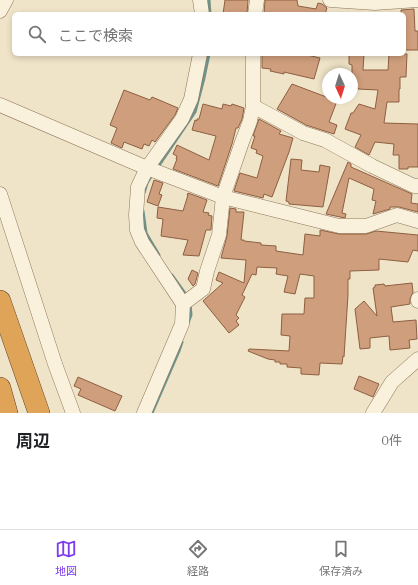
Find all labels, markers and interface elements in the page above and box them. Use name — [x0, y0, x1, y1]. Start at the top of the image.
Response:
search box — [12, 12, 406, 56]
icon: search — [26, 23, 48, 45]
text: ここで検索 — [58, 26, 133, 45]
north arrow — [322, 68, 358, 104]
text: 周辺 — [16, 430, 50, 452]
text: 0件 — [381, 432, 402, 449]
tab: 地図 — [55, 538, 77, 578]
tab: 経路 — [187, 538, 209, 578]
tab: 保存済み — [319, 538, 363, 578]

